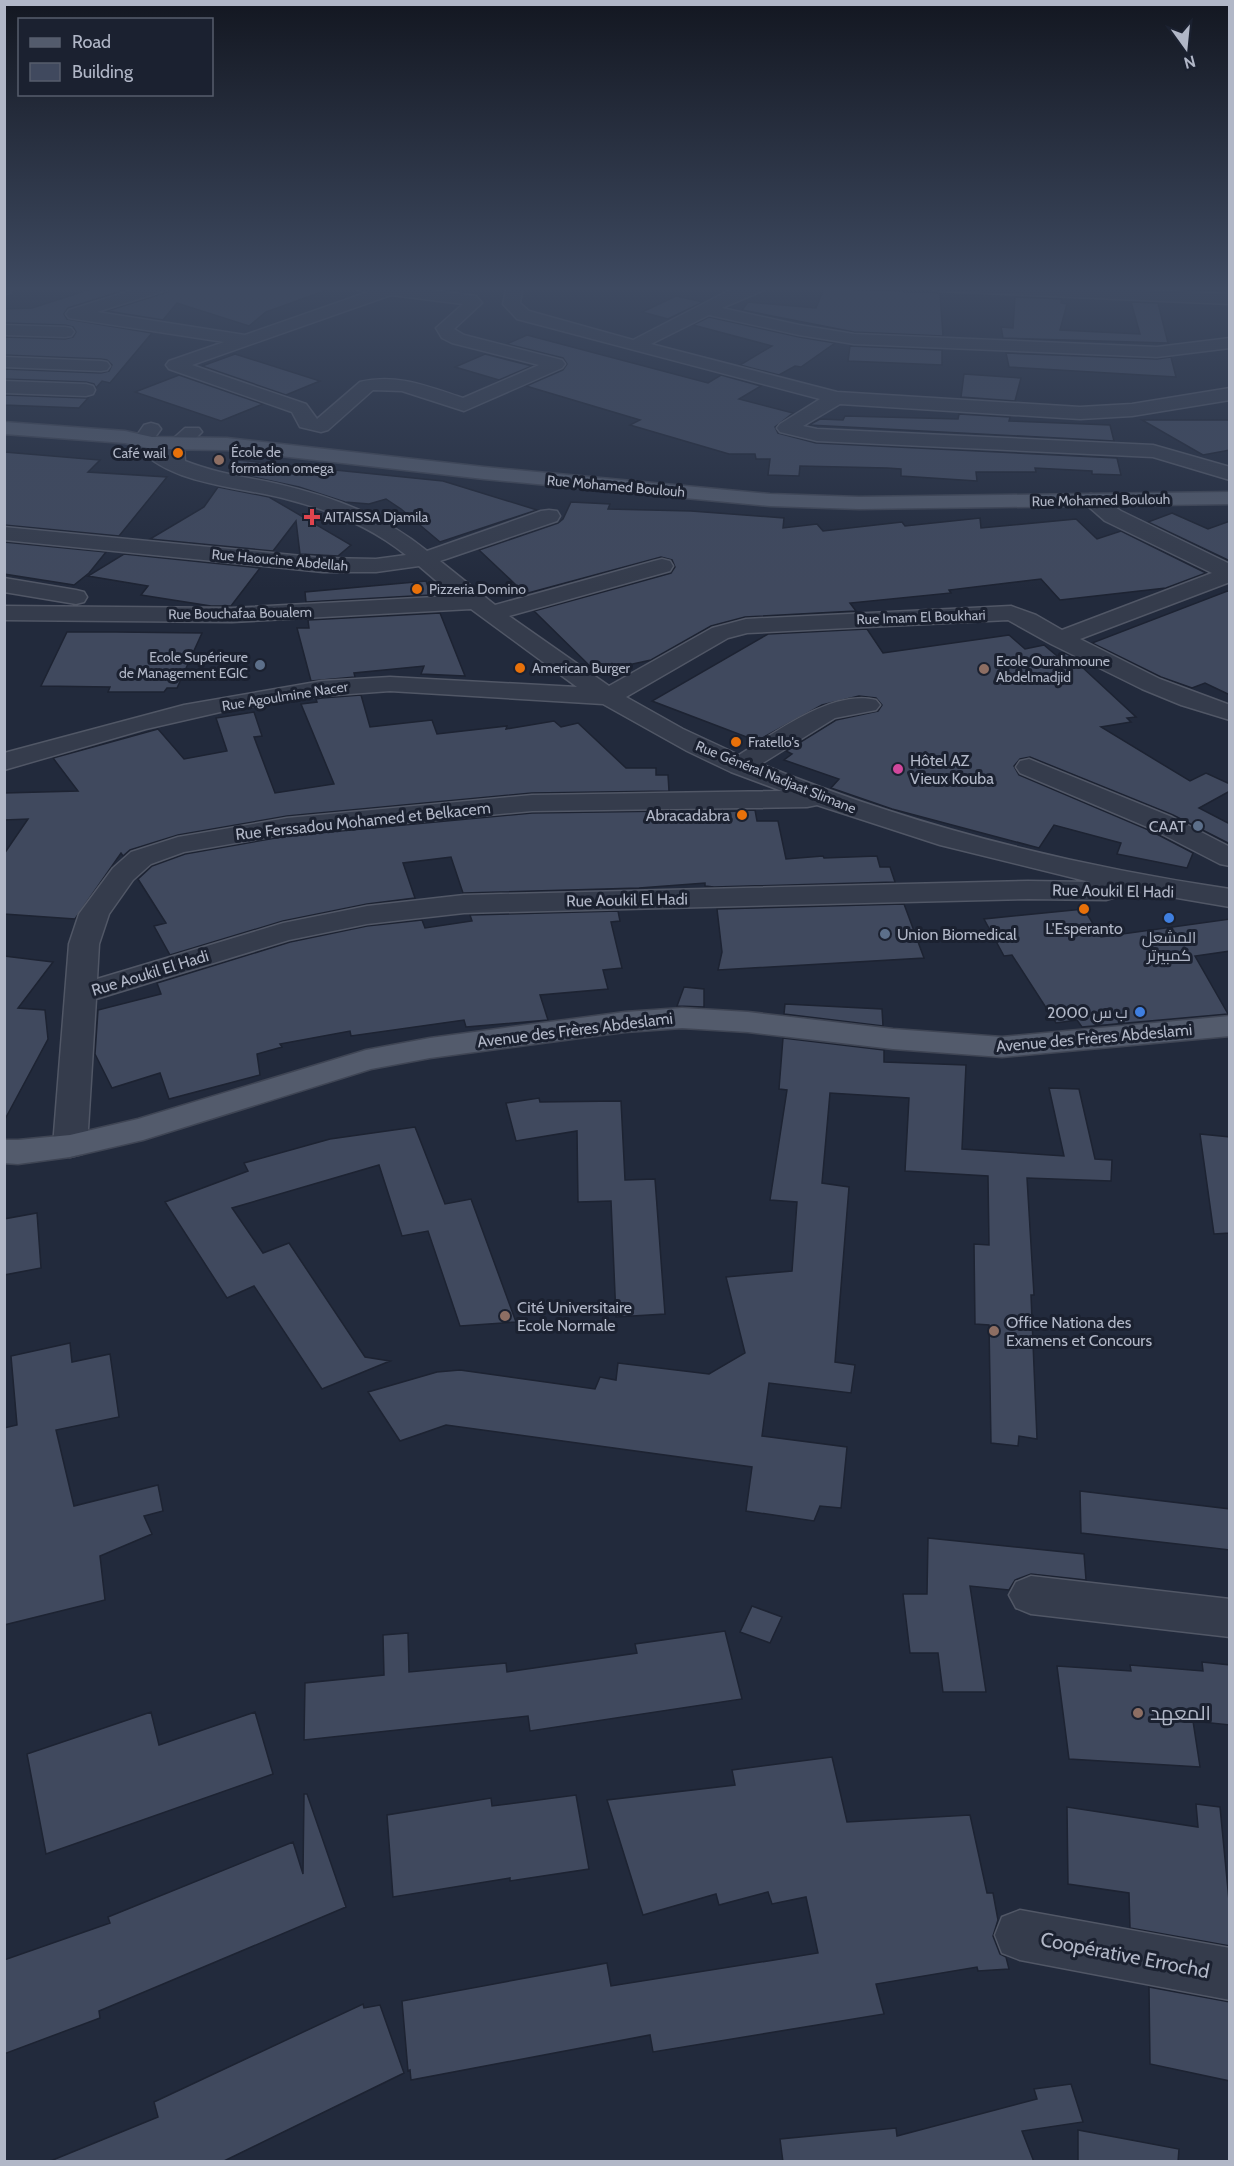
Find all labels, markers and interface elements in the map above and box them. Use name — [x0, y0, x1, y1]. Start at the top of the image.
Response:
legend — [18, 18, 213, 96]
north arrow — [1156, 18, 1216, 78]
text: Road — [72, 31, 111, 53]
text: N — [1182, 51, 1198, 73]
text: Building — [72, 61, 134, 83]
place label: École de formation omega — [231, 443, 334, 477]
place label: Café wail — [113, 444, 167, 462]
marker: Café wail — [171, 446, 185, 460]
marker: École de formation omega — [212, 453, 226, 467]
street label: Rue Mohamed Boulouh — [546, 471, 686, 501]
street label: Rue Mohamed Boulouh — [1031, 490, 1171, 510]
place label: AITAISSA Djamila — [324, 508, 429, 526]
marker: AITAISSA Djamila — [305, 510, 319, 524]
street label: Rue Haoucine Abdellah — [211, 545, 349, 575]
place label: Pizzeria Domino — [429, 580, 526, 598]
marker: Pizzeria Domino — [410, 582, 424, 596]
street label: Rue Bouchafaa Boualem — [168, 603, 312, 623]
street label: Rue Imam El Boukhari — [856, 606, 986, 628]
place label: Ecole Supérieure de Management EGIC — [119, 648, 248, 682]
place label: Ecole Ourahmoune Abdelmadjid — [996, 652, 1110, 686]
marker: Ecole Supérieure de Management EGIC — [253, 658, 267, 672]
place label: American Burger — [532, 659, 631, 677]
marker: American Burger — [513, 661, 527, 675]
marker: Ecole Ourahmoune Abdelmadjid — [977, 662, 991, 676]
street label: Rue Agoulmine Nacer — [221, 677, 350, 715]
place label: Fratello's — [748, 733, 800, 751]
marker: Fratello's — [729, 735, 743, 749]
street label: Rue Général Nadjaat Slimane — [693, 737, 859, 817]
place label: Hôtel AZ Vieux Kouba — [910, 751, 994, 788]
marker: Hôtel AZ Vieux Kouba — [891, 762, 905, 776]
street label: Rue Ferssadou Mohamed et Belkacem — [234, 798, 492, 844]
place label: Abracadabra — [646, 806, 730, 825]
marker: Abracadabra — [735, 808, 749, 822]
place label: CAAT — [1149, 817, 1186, 836]
marker: CAAT — [1191, 819, 1205, 833]
street label: Rue Aoukil El Hadi — [1052, 880, 1174, 902]
street label: Rue Aoukil El Hadi — [566, 889, 688, 911]
marker: L'Esperanto — [1077, 902, 1091, 916]
marker: المشعل كمبيرتر — [1162, 911, 1176, 925]
place label: L'Esperanto — [1045, 919, 1123, 938]
place label: Union Biomedical — [897, 925, 1017, 944]
marker: Union Biomedical — [878, 927, 892, 941]
place label: المشعل كمبيرتر — [1142, 928, 1196, 965]
street label: Rue Aoukil El Hadi — [89, 946, 211, 1000]
place label: ب س 2000 — [1047, 1003, 1128, 1023]
marker: ب س 2000 — [1133, 1005, 1147, 1019]
street label: Avenue des Frères Abdeslami — [476, 1009, 674, 1051]
street label: Avenue des Frères Abdeslami — [995, 1020, 1193, 1056]
place label: Cité Universitaire Ecole Normale — [517, 1298, 632, 1335]
marker: Cité Universitaire Ecole Normale — [498, 1309, 512, 1323]
place label: Office Nationa des Examens et Concours — [1006, 1313, 1152, 1350]
marker: Office Nationa des Examens et Concours — [987, 1324, 1001, 1338]
place label: المعهد — [1150, 1701, 1211, 1726]
marker: المعهد — [1131, 1706, 1145, 1720]
street label: Coopérative Errochd — [1038, 1927, 1212, 1983]

